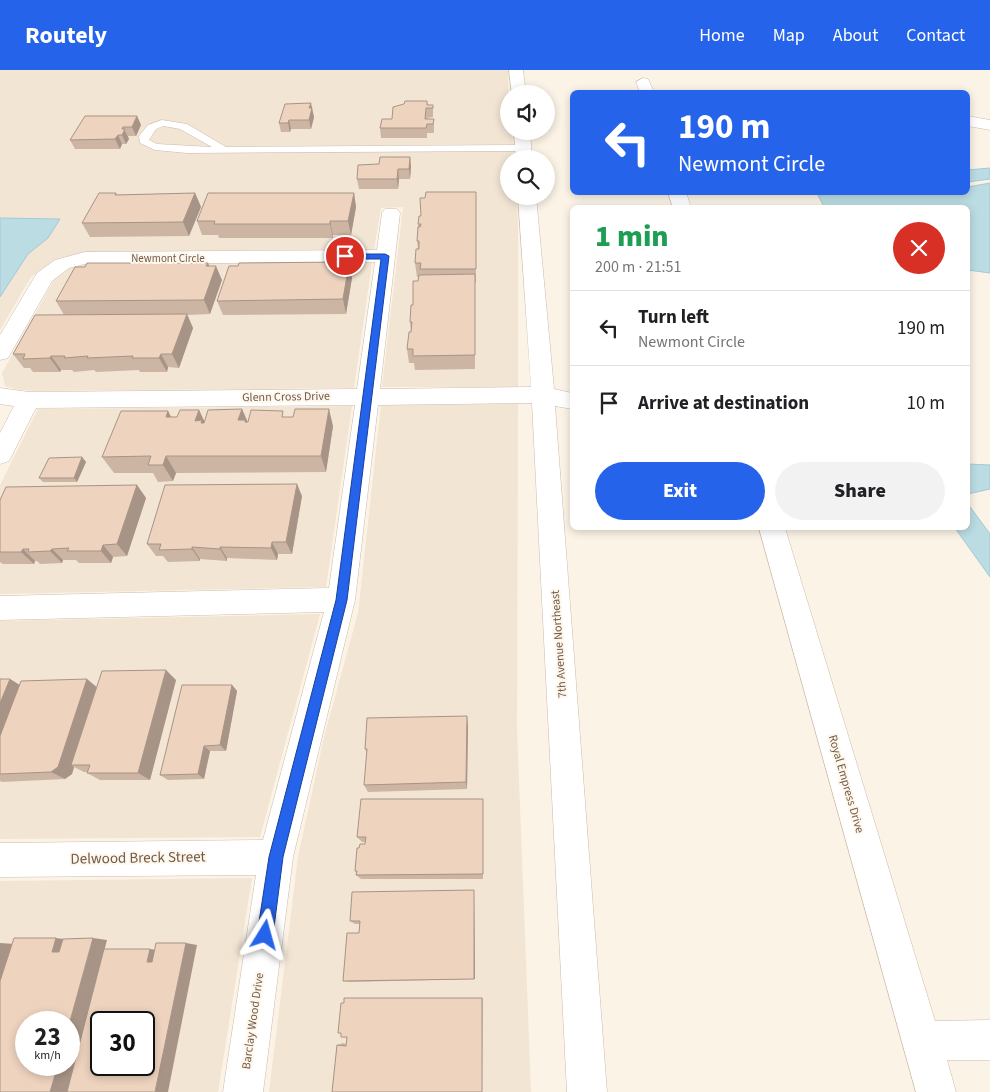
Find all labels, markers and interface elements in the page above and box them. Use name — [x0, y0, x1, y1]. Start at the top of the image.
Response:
text: Routely — [25, 18, 107, 53]
text: Home — [699, 23, 745, 48]
text: Map — [773, 23, 805, 48]
text: About — [833, 23, 878, 48]
text: Contact — [906, 23, 965, 48]
map controls — [500, 85, 555, 205]
button: sound — [500, 85, 555, 140]
text: 190 m — [678, 102, 770, 152]
icon: left — [595, 110, 660, 175]
text: Newmont Circle — [678, 148, 825, 180]
button: search — [500, 150, 555, 205]
text: 1 min — [595, 215, 669, 258]
button: close — [893, 222, 945, 274]
pin — [324, 235, 366, 277]
icon: arrive — [331, 242, 359, 270]
street label: Newmont Circle — [131, 251, 205, 266]
text: 200 m · 21:51 — [595, 256, 682, 278]
text: Turn left — [638, 304, 709, 331]
icon: left — [595, 314, 623, 342]
text: 190 m — [897, 315, 945, 342]
text: Newmont Circle — [638, 331, 745, 353]
street label: Glenn Cross Drive — [242, 388, 330, 406]
icon: arrive — [595, 389, 623, 417]
text: Arrive at destination — [638, 390, 809, 417]
text: 10 m — [907, 390, 945, 417]
button: Exit — [595, 462, 765, 520]
button: Share — [775, 462, 945, 520]
street label: 7th Avenue Northeast — [547, 590, 571, 698]
street label: Royal Empress Drive — [824, 733, 868, 835]
street label: Delwood Breck Street — [70, 846, 206, 870]
position arrow — [238, 908, 290, 960]
street label: Barclay Wood Drive — [238, 972, 268, 1070]
speed limit sign: 30 — [90, 1011, 155, 1076]
text: 23 — [34, 1019, 61, 1055]
text: km/h — [34, 1047, 61, 1064]

